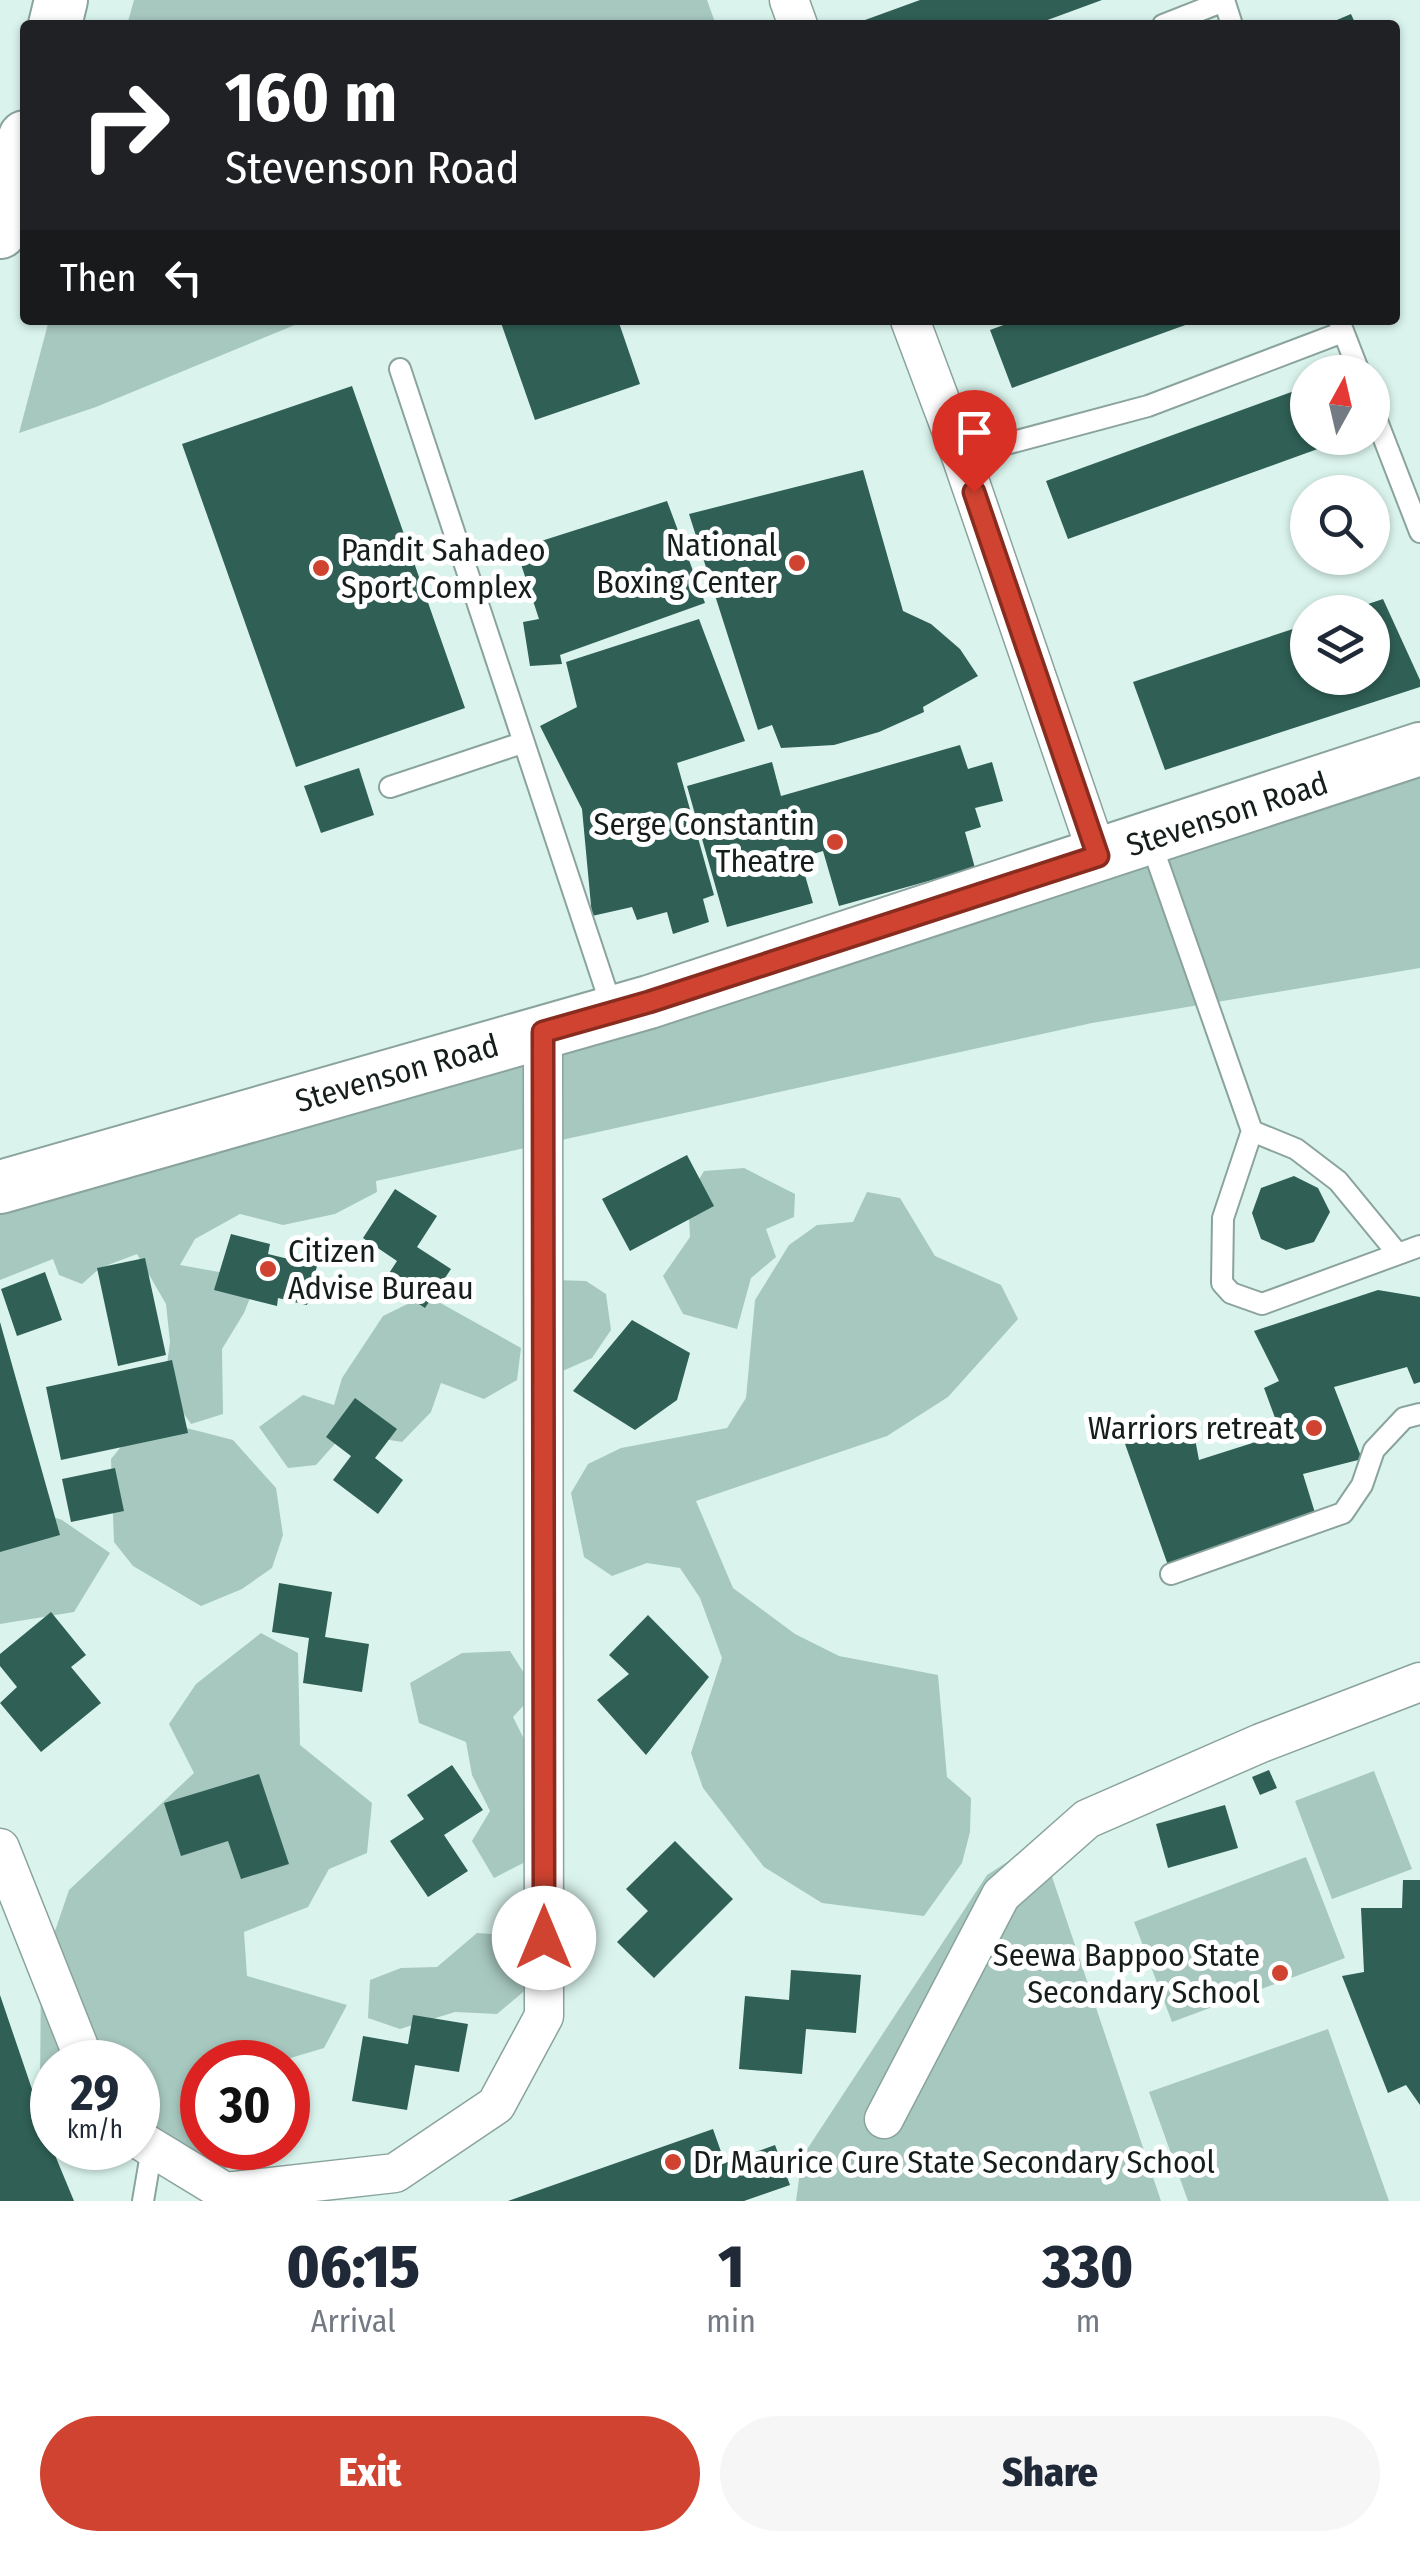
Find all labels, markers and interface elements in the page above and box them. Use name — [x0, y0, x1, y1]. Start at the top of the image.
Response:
text: 160 m — [225, 56, 397, 140]
icon: right — [60, 60, 190, 190]
text: Stevenson Road — [225, 141, 520, 195]
icon: left — [156, 250, 211, 305]
text: Then — [60, 255, 136, 301]
north arrow — [1290, 355, 1390, 455]
map controls — [1290, 355, 1390, 695]
pin — [932, 390, 1017, 493]
icon: arrive — [947, 405, 1002, 460]
button: search — [1290, 475, 1390, 575]
place label: National Boxing Center — [596, 526, 777, 601]
place label: Pandit Sahadeo Sport Complex — [341, 531, 546, 606]
marker: National Boxing Center — [786, 552, 808, 574]
marker: Pandit Sahadeo Sport Complex — [310, 557, 332, 579]
button: layers — [1290, 595, 1390, 695]
street label: Stevenson Road — [1121, 764, 1333, 864]
place label: Serge Constantin Theatre — [594, 805, 815, 880]
marker: Serge Constantin Theatre — [824, 831, 846, 853]
street label: Stevenson Road — [291, 1026, 503, 1120]
place label: Citizen Advise Bureau — [288, 1232, 474, 1307]
marker: Citizen Advise Bureau — [257, 1258, 279, 1280]
place label: Warriors retreat — [1088, 1409, 1295, 1447]
marker: Warriors retreat — [1303, 1417, 1325, 1439]
position arrow — [492, 1886, 596, 1990]
place label: Seewa Bappoo State Secondary School — [993, 1936, 1260, 2011]
marker: Seewa Bappoo State Secondary School — [1269, 1962, 1291, 1984]
speed limit sign: 30 — [180, 2040, 310, 2170]
text: 29 — [71, 2063, 119, 2123]
text: km/h — [67, 2115, 123, 2145]
place label: Dr Maurice Cure State Secondary School — [693, 2143, 1215, 2181]
marker: Dr Maurice Cure State Secondary School — [662, 2151, 684, 2173]
text: 06:15 — [287, 2231, 420, 2303]
text: 1 — [718, 2231, 744, 2303]
text: 330 — [1043, 2231, 1133, 2303]
text: Arrival — [311, 2302, 396, 2340]
text: min — [706, 2302, 756, 2340]
text: m — [1076, 2302, 1100, 2340]
button: Exit — [40, 2416, 700, 2531]
button: Share — [720, 2416, 1380, 2531]

